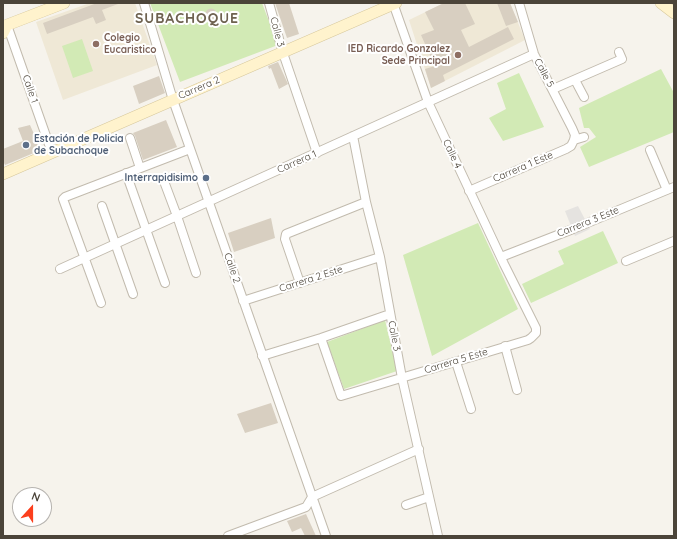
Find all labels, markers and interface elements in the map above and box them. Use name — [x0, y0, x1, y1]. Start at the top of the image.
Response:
district label: SUBACHOQUE — [135, 11, 239, 27]
street label: Calle 3 — [267, 16, 287, 48]
place label: Colegio Eucaristico — [104, 32, 156, 56]
marker: Colegio Eucaristico — [91, 39, 101, 49]
place label: IED Ricardo Gonzalez Sede Principal — [348, 43, 450, 66]
marker: IED Ricardo Gonzalez Sede Principal — [453, 50, 463, 60]
street label: Calle 5 — [531, 57, 557, 89]
street label: Calle 1 — [20, 73, 40, 105]
street label: Carrera 2 — [177, 74, 221, 102]
place label: Estación de Policia de Subachoque — [34, 133, 124, 156]
street label: Calle 4 — [440, 138, 464, 170]
marker: Estación de Policia de Subachoque — [21, 140, 31, 150]
street label: Carrera 1 — [275, 148, 319, 176]
street label: Carrera 1 Este — [491, 149, 555, 185]
place label: Interrapidisimo — [125, 172, 198, 184]
marker: Interrapidisimo — [201, 173, 211, 183]
street label: Carrera 3 Este — [555, 204, 621, 240]
street label: Calle 2 — [221, 251, 243, 285]
street label: Carrera 2 Este — [278, 263, 344, 295]
street label: Calle 3 — [385, 320, 403, 352]
street label: Carrera 5 Este — [423, 346, 489, 376]
north arrow — [12, 487, 52, 527]
text: N — [30, 489, 42, 505]

